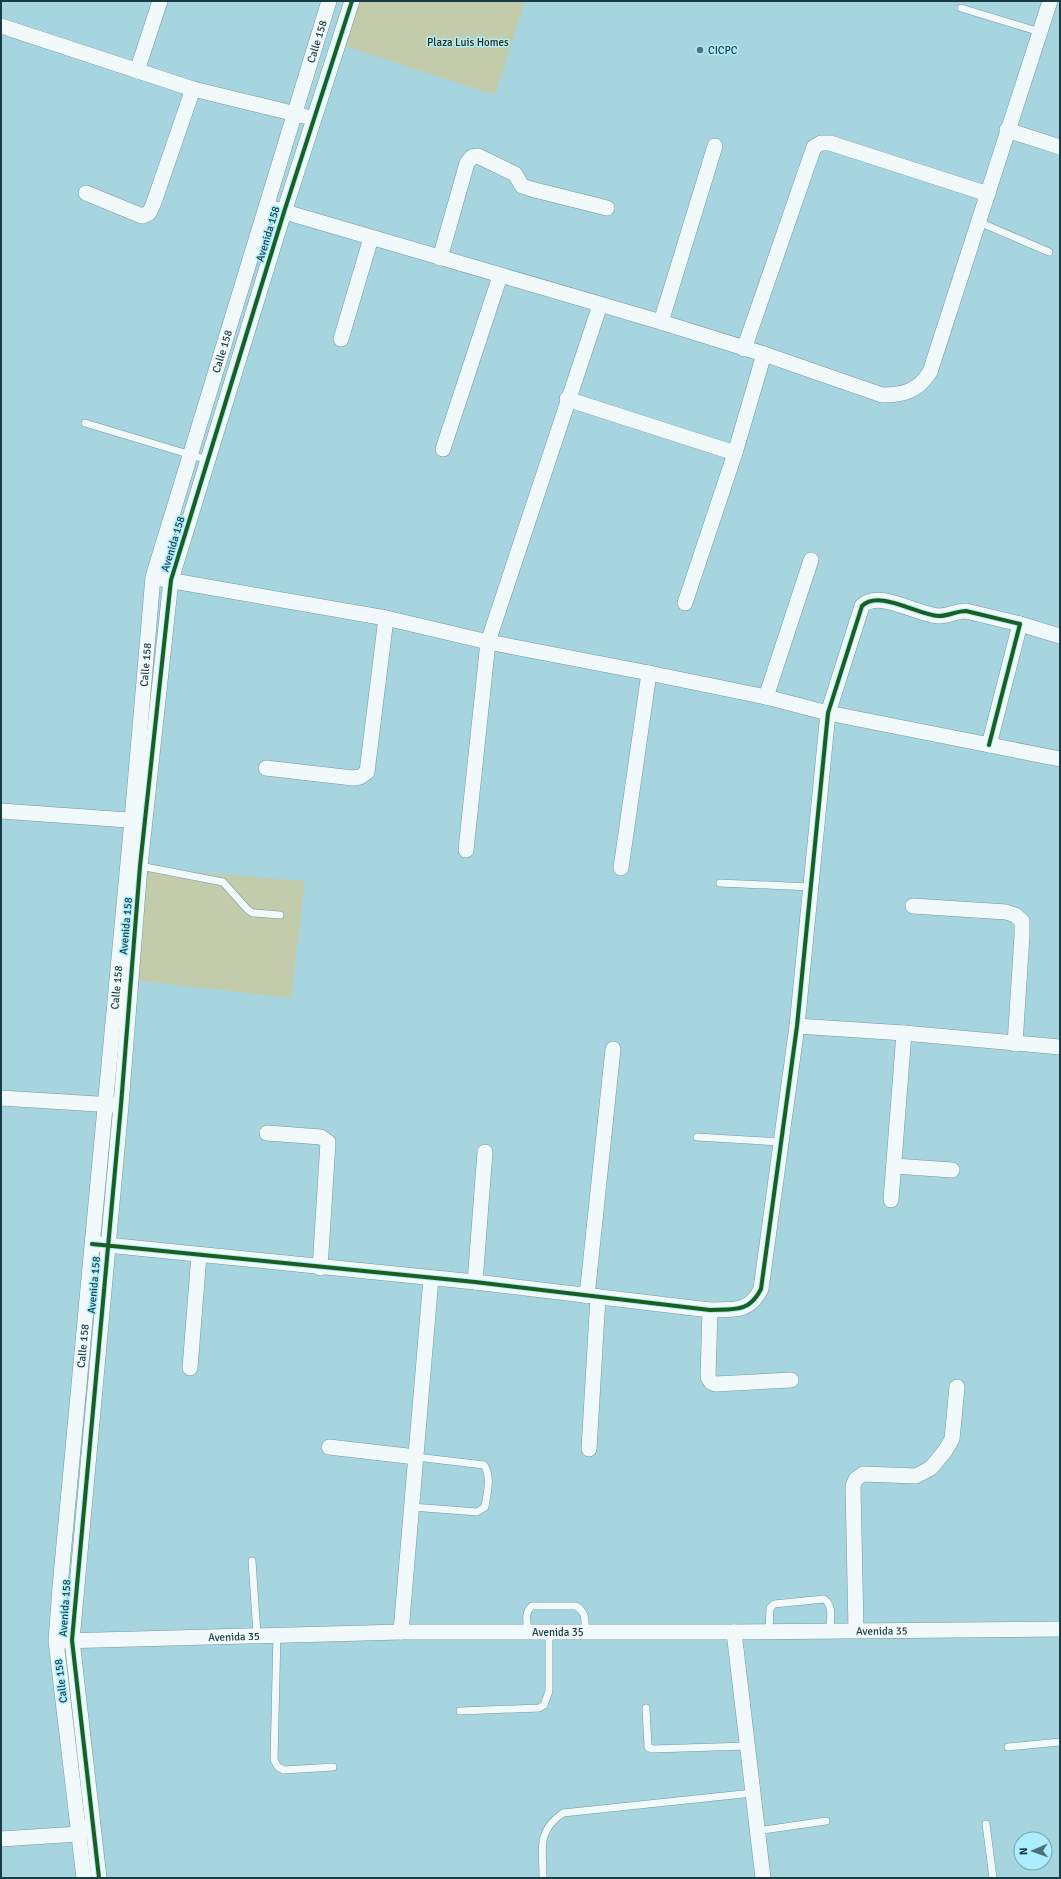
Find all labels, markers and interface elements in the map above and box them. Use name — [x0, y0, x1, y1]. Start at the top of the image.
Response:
street label: Calle 158 — [304, 18, 329, 65]
park label: Plaza Luis Homes — [427, 36, 509, 49]
place label: CICPC — [708, 44, 738, 57]
marker: CICPC — [695, 45, 705, 55]
street label: Avenida 158 — [253, 205, 283, 263]
street label: Calle 158 — [209, 328, 235, 374]
street label: Avenida 158 — [158, 515, 188, 573]
street label: Calle 158 — [137, 642, 154, 687]
street label: Avenida 158 — [117, 897, 135, 955]
street label: Calle 158 — [108, 965, 125, 1010]
street label: Avenida 158 — [85, 1256, 103, 1314]
street label: Calle 158 — [74, 1323, 91, 1368]
street label: Avenida 158 — [57, 1579, 73, 1637]
street label: Avenida 35 — [856, 1624, 908, 1637]
street label: Avenida 35 — [532, 1626, 584, 1639]
street label: Avenida 35 — [208, 1629, 260, 1644]
street label: Calle 158 — [52, 1658, 70, 1704]
north arrow — [1013, 1831, 1053, 1871]
text: N — [1017, 1847, 1030, 1855]

